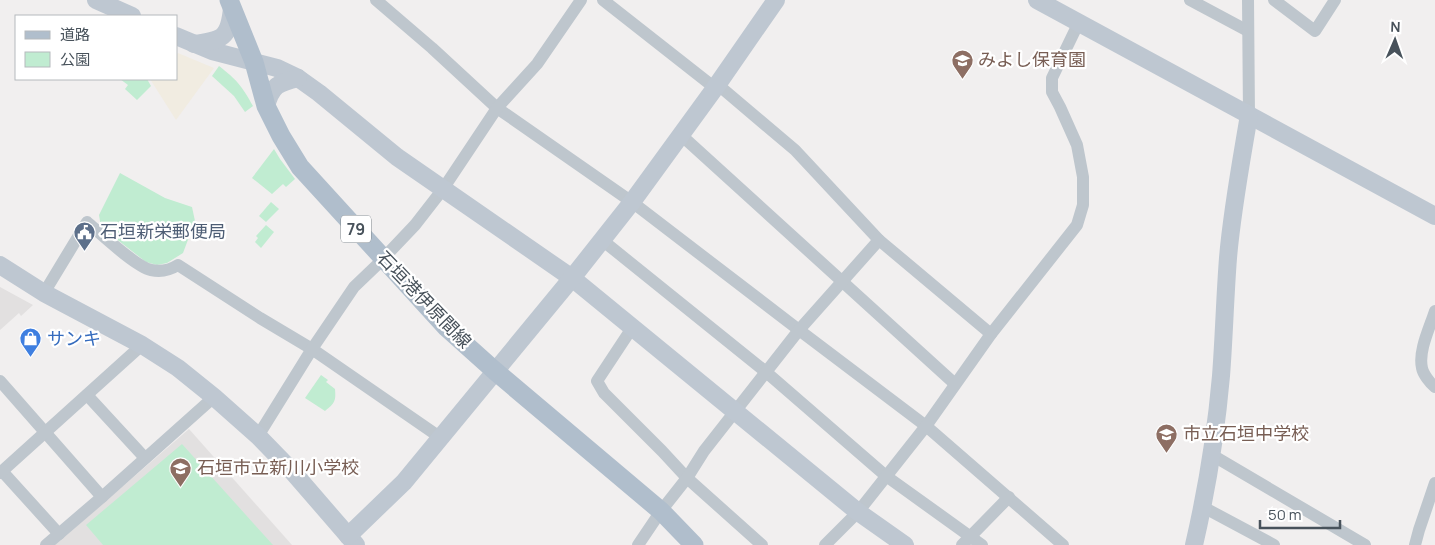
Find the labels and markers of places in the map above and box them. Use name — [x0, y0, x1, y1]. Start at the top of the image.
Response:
place label: みよし保育園 — [978, 47, 1086, 71]
school or university icon: みよし保育園 — [950, 48, 974, 79]
place label: 石垣新栄郵便局 — [100, 219, 226, 243]
public building icon: 石垣新栄郵便局 — [72, 220, 96, 251]
place label: サンキ — [47, 326, 101, 350]
shop icon: サンキ — [19, 327, 43, 358]
place label: 市立石垣中学校 — [1183, 421, 1309, 445]
school or university icon: 市立石垣中学校 — [1155, 422, 1179, 453]
place label: 石垣市立新川小学校 — [197, 455, 359, 479]
school or university icon: 石垣市立新川小学校 — [169, 456, 193, 487]

